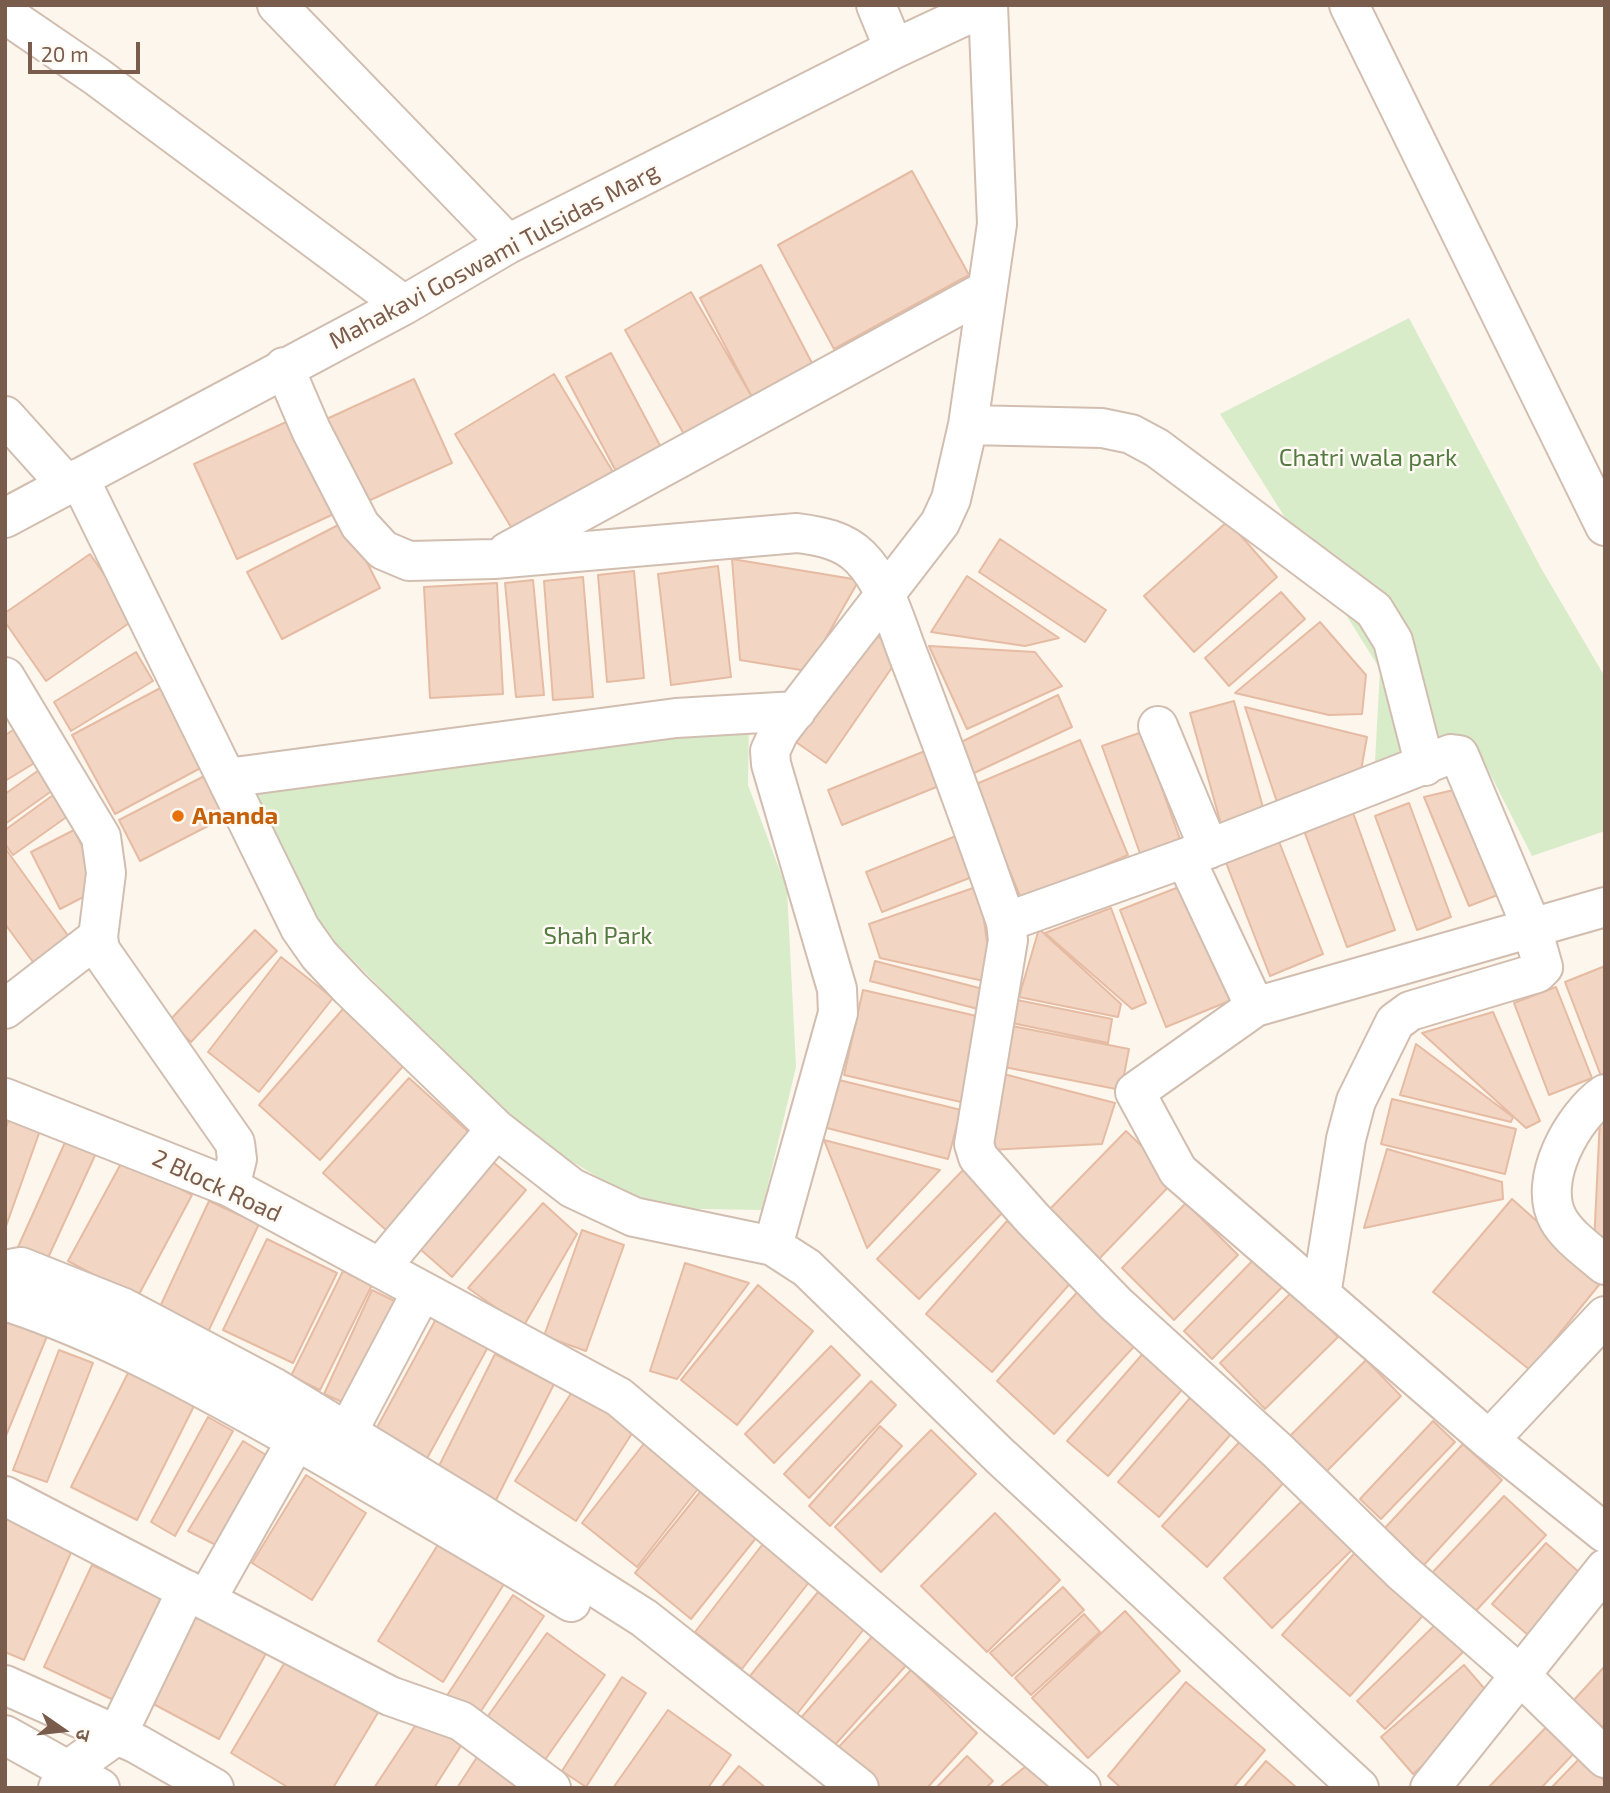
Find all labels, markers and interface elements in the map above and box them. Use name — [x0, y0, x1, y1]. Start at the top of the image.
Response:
scale bar — [32, 28, 144, 72]
text: 20 m — [41, 41, 89, 66]
street label: Mahakavi Goswami Tulsidas Marg — [324, 157, 664, 355]
park label: Chatri wala park — [1279, 444, 1457, 472]
place label: Ananda — [192, 802, 278, 830]
marker: Ananda — [170, 808, 186, 824]
park label: Shah Park — [544, 922, 652, 950]
street label: 2 Block Road — [148, 1144, 286, 1228]
north arrow — [28, 1695, 98, 1765]
text: उ — [71, 1727, 96, 1743]

